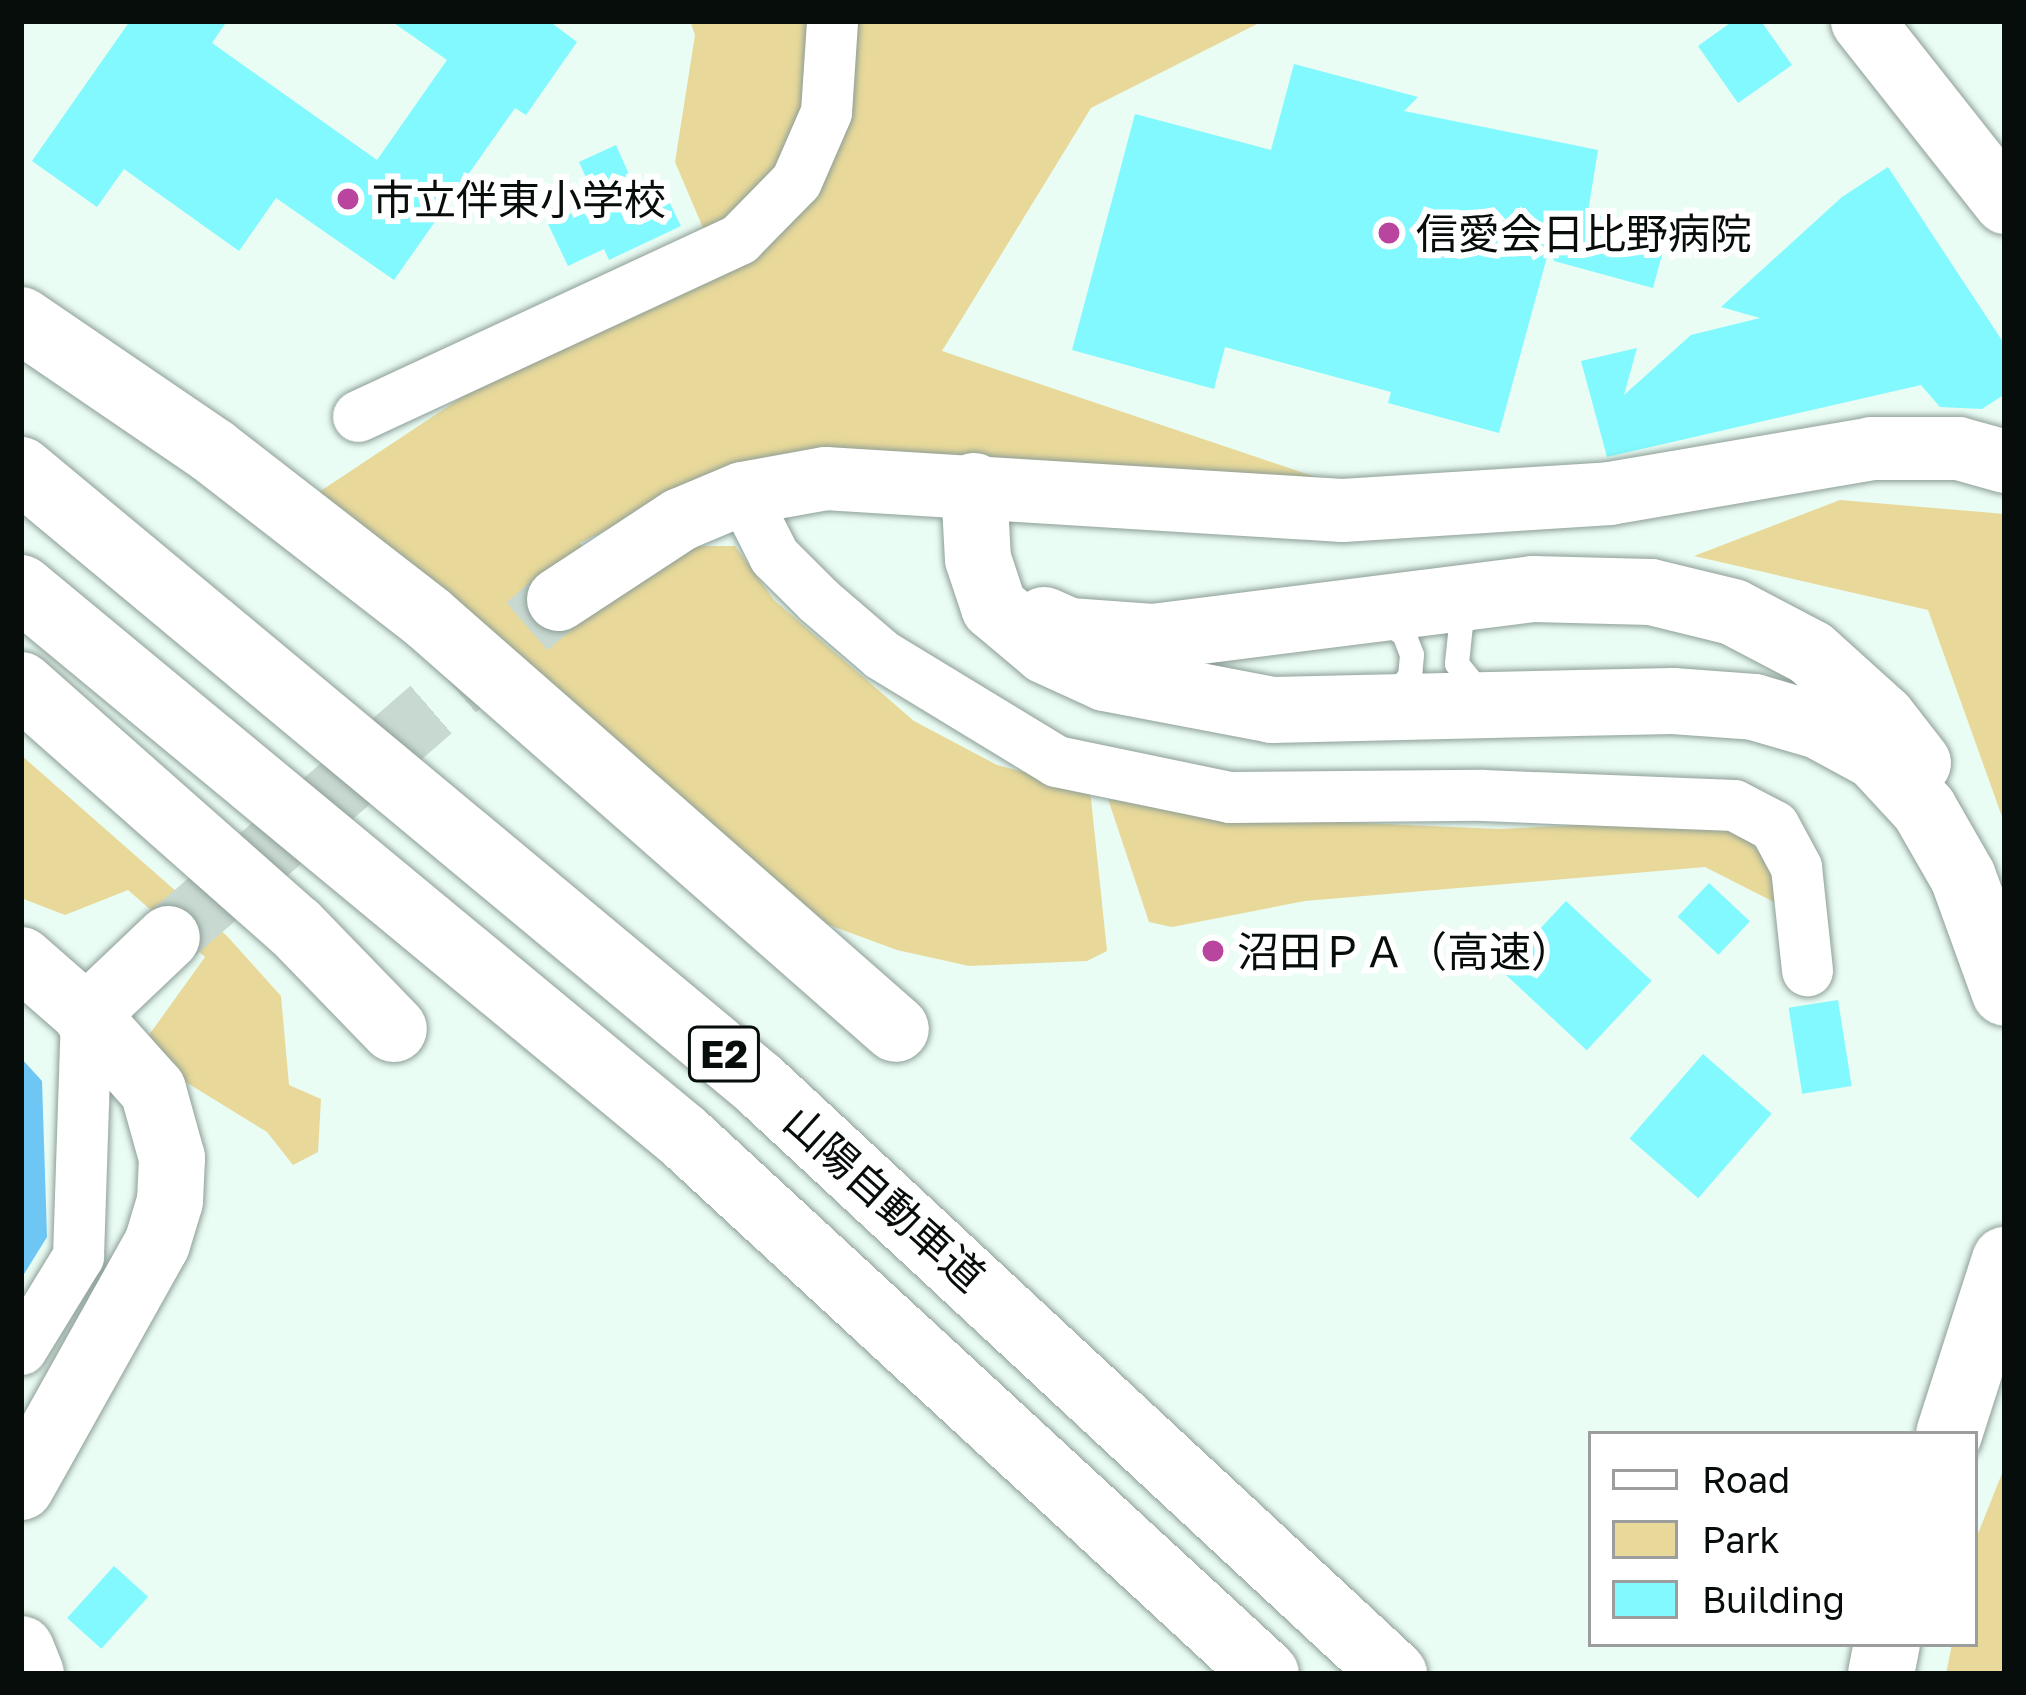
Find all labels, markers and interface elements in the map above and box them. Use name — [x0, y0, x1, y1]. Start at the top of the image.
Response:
place label: 市立伴東小学校 — [372, 174, 666, 224]
marker: 市立伴東小学校 — [335, 186, 361, 212]
place label: 信愛会日比野病院 — [1416, 208, 1752, 258]
marker: 信愛会日比野病院 — [1373, 217, 1405, 249]
place label: 沼田ＰＡ（高速） — [1237, 926, 1573, 976]
marker: 沼田ＰＡ（高速） — [1200, 938, 1226, 964]
road number: E2 — [685, 1021, 763, 1087]
street label: 山陽自動車道 — [775, 1095, 995, 1301]
legend — [1588, 1431, 1978, 1647]
text: Road — [1702, 1458, 1790, 1501]
text: Park — [1702, 1518, 1780, 1561]
text: Building — [1702, 1578, 1845, 1621]

